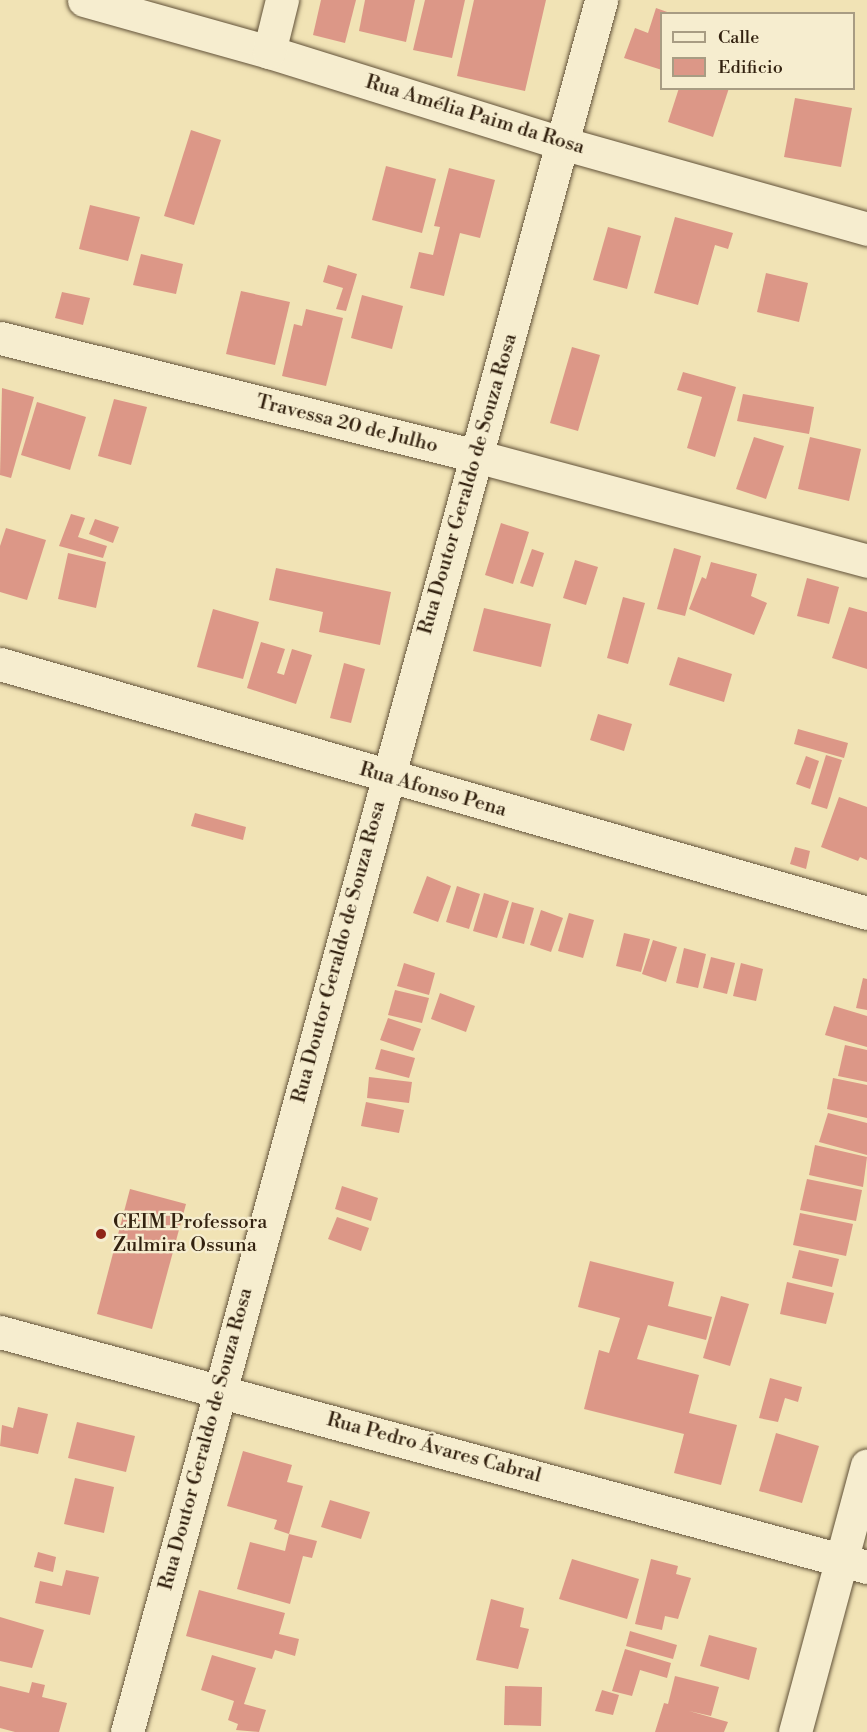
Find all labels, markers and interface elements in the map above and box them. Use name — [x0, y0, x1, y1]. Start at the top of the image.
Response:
legend — [660, 12, 855, 90]
text: Calle — [718, 26, 759, 49]
text: Edificio — [718, 56, 783, 79]
street label: Rua Amélia Paim da Rosa — [363, 70, 587, 160]
street label: Rua Doutor Geraldo de Souza Rosa — [413, 331, 523, 637]
street label: Travessa 20 de Julho — [254, 390, 440, 458]
street label: Rua Afonso Pena — [357, 758, 509, 822]
street label: Rua Doutor Geraldo de Souza Rosa — [287, 798, 391, 1106]
place label: CEIM Professora Zulmira Ossuna — [113, 1210, 267, 1257]
marker: CEIM Professora Zulmira Ossuna — [94, 1227, 108, 1241]
street label: Rua Doutor Geraldo de Souza Rosa — [154, 1285, 258, 1593]
street label: Rua Pedro Ávares Cabral — [324, 1408, 544, 1488]

